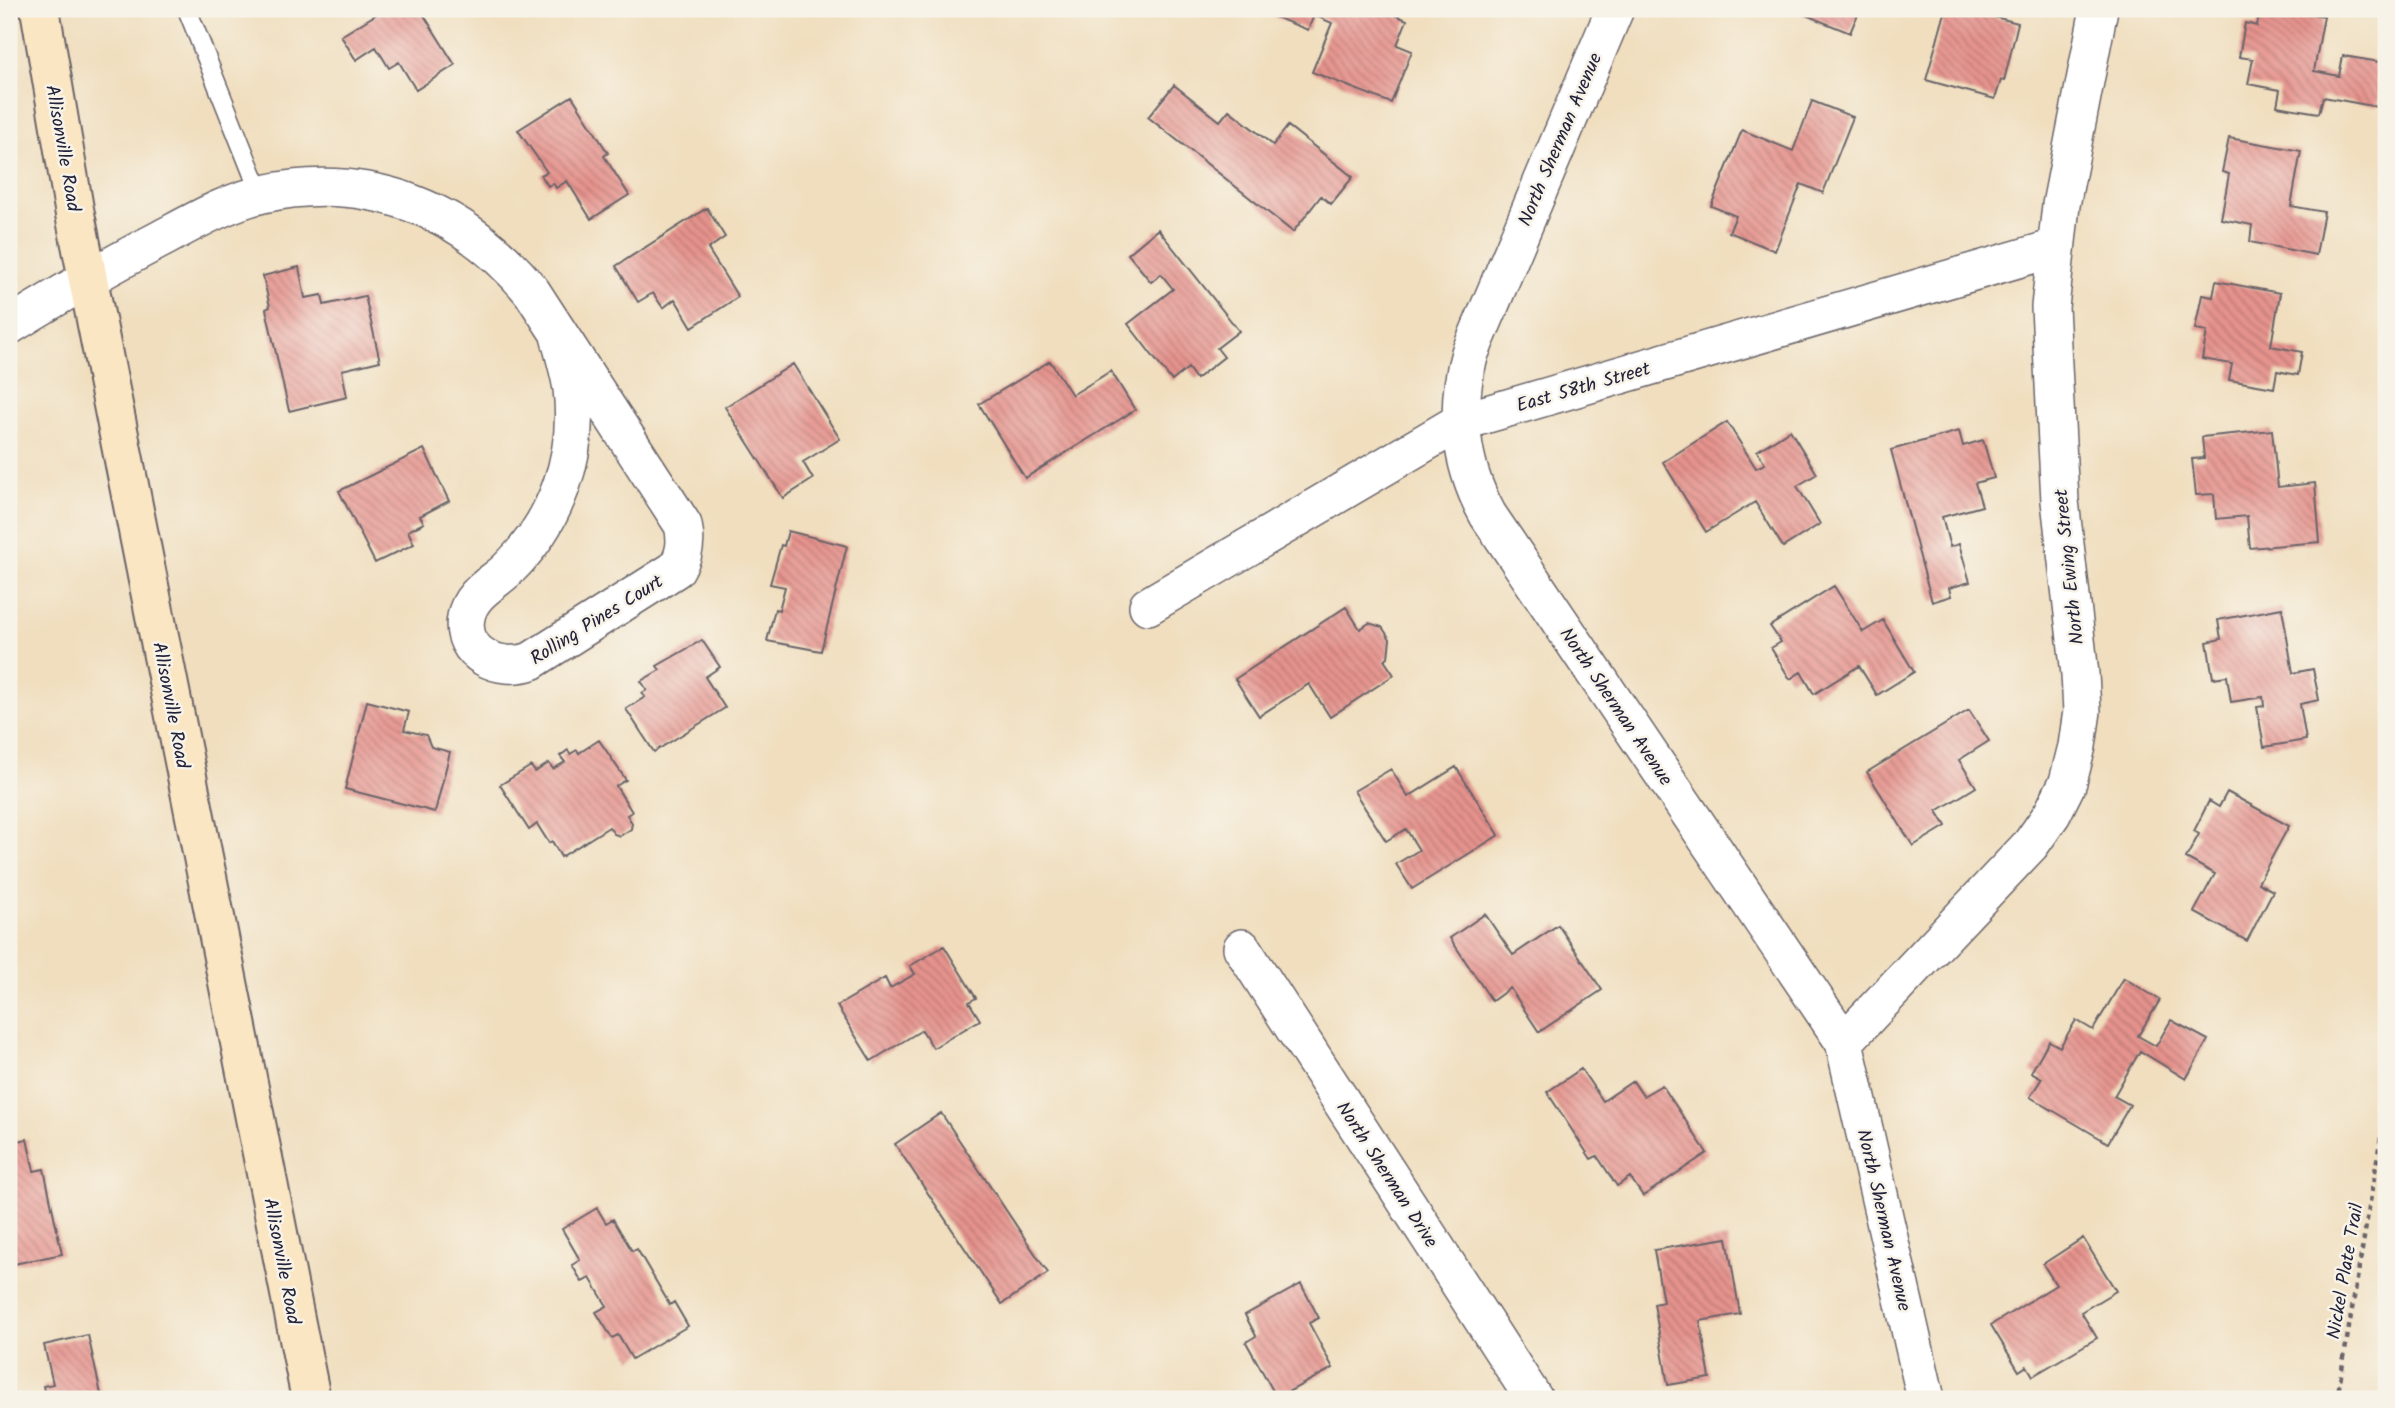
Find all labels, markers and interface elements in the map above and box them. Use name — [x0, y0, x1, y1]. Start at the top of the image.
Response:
street label: North Sherman Avenue — [1511, 48, 1611, 231]
street label: Allisonville Road — [36, 83, 88, 215]
street label: East 58th Street — [1513, 354, 1655, 421]
street label: North Ewing Street — [2047, 487, 2093, 646]
street label: Rolling Pines Court — [525, 567, 670, 674]
street label: North Sherman Avenue — [1551, 622, 1680, 793]
street label: Allisonville Road — [143, 640, 197, 772]
street label: North Sherman Drive — [1328, 1096, 1445, 1255]
street label: North Sherman Avenue — [1848, 1127, 1919, 1315]
street label: Allisonville Road — [254, 1196, 308, 1328]
street label: Nickel Plate Trail — [2319, 1201, 2373, 1342]

